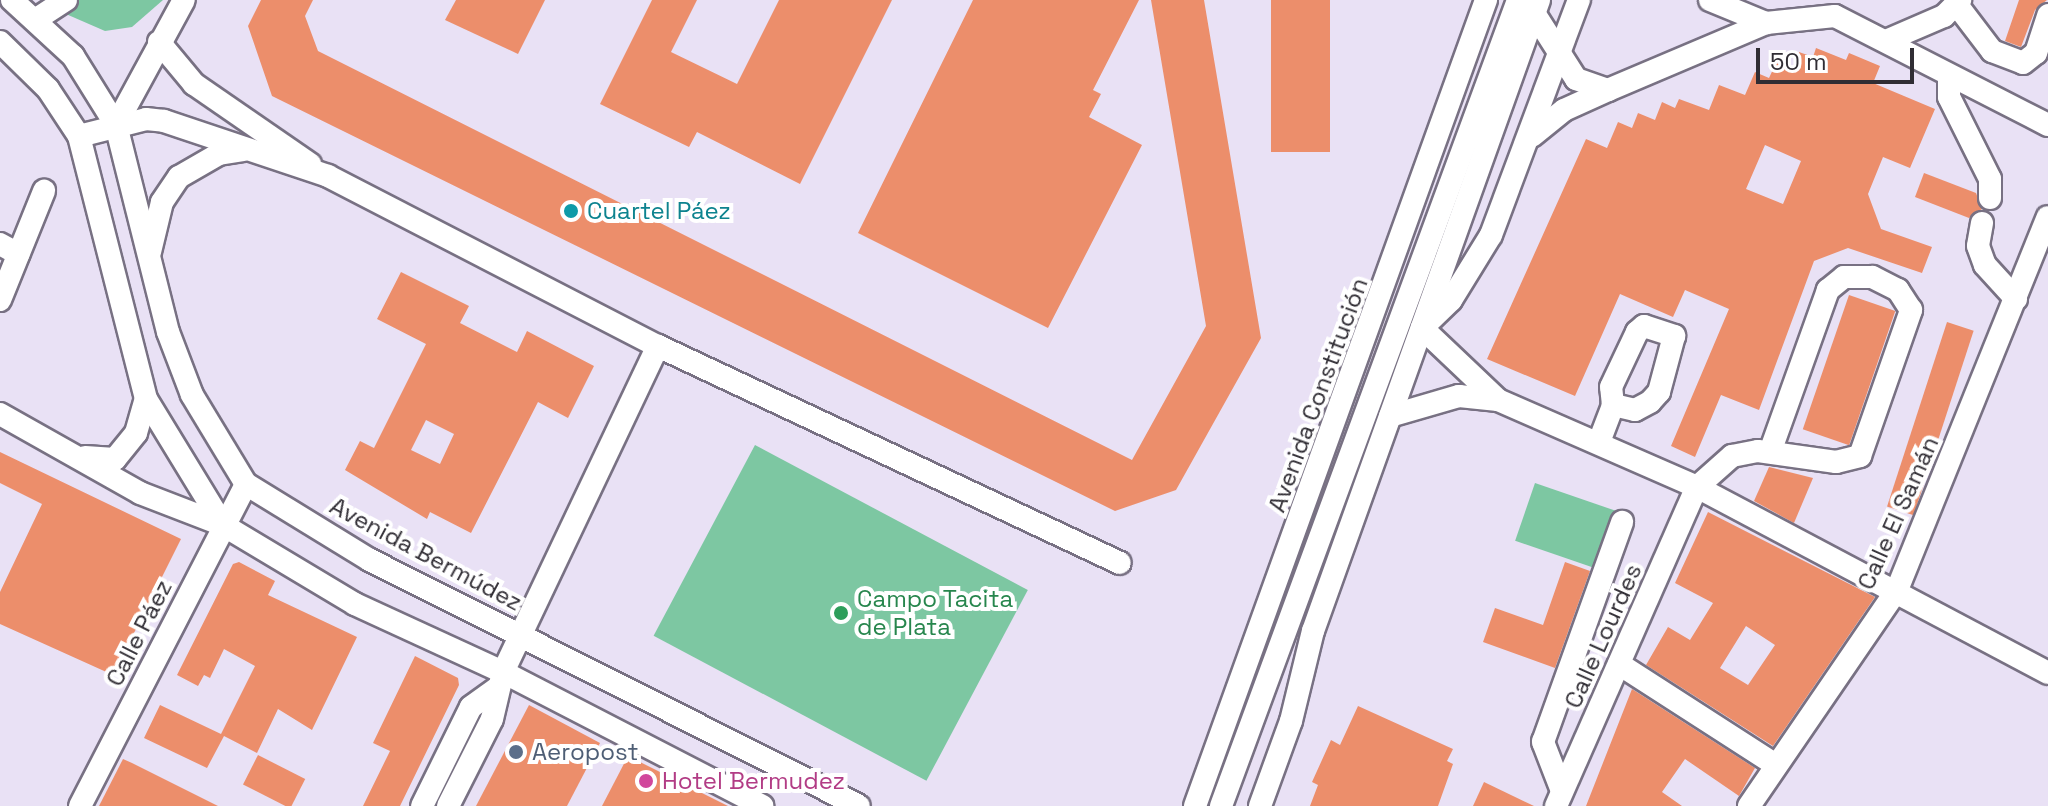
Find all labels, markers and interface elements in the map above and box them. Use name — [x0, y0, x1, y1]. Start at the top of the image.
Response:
scale bar — [1760, 32, 1918, 82]
text: 50 m — [1770, 46, 1827, 77]
place label: Cuartel Páez — [587, 197, 731, 225]
marker: Cuartel Páez — [562, 202, 580, 220]
street label: Avenida Constitución — [1262, 274, 1374, 516]
street label: Calle El Samán — [1851, 432, 1945, 594]
street label: Avenida Bermúdez — [325, 491, 527, 617]
street label: Calle Lourdes — [1558, 559, 1648, 713]
street label: Calle Páez — [100, 575, 178, 691]
place label: Campo Tacita de Plata — [857, 585, 1014, 641]
marker: Campo Tacita de Plata — [832, 604, 850, 622]
place label: Aeropost — [532, 738, 638, 766]
marker: Aeropost — [507, 743, 525, 761]
place label: Hotel Bermudez — [662, 767, 845, 795]
marker: Hotel Bermudez — [637, 772, 655, 790]

